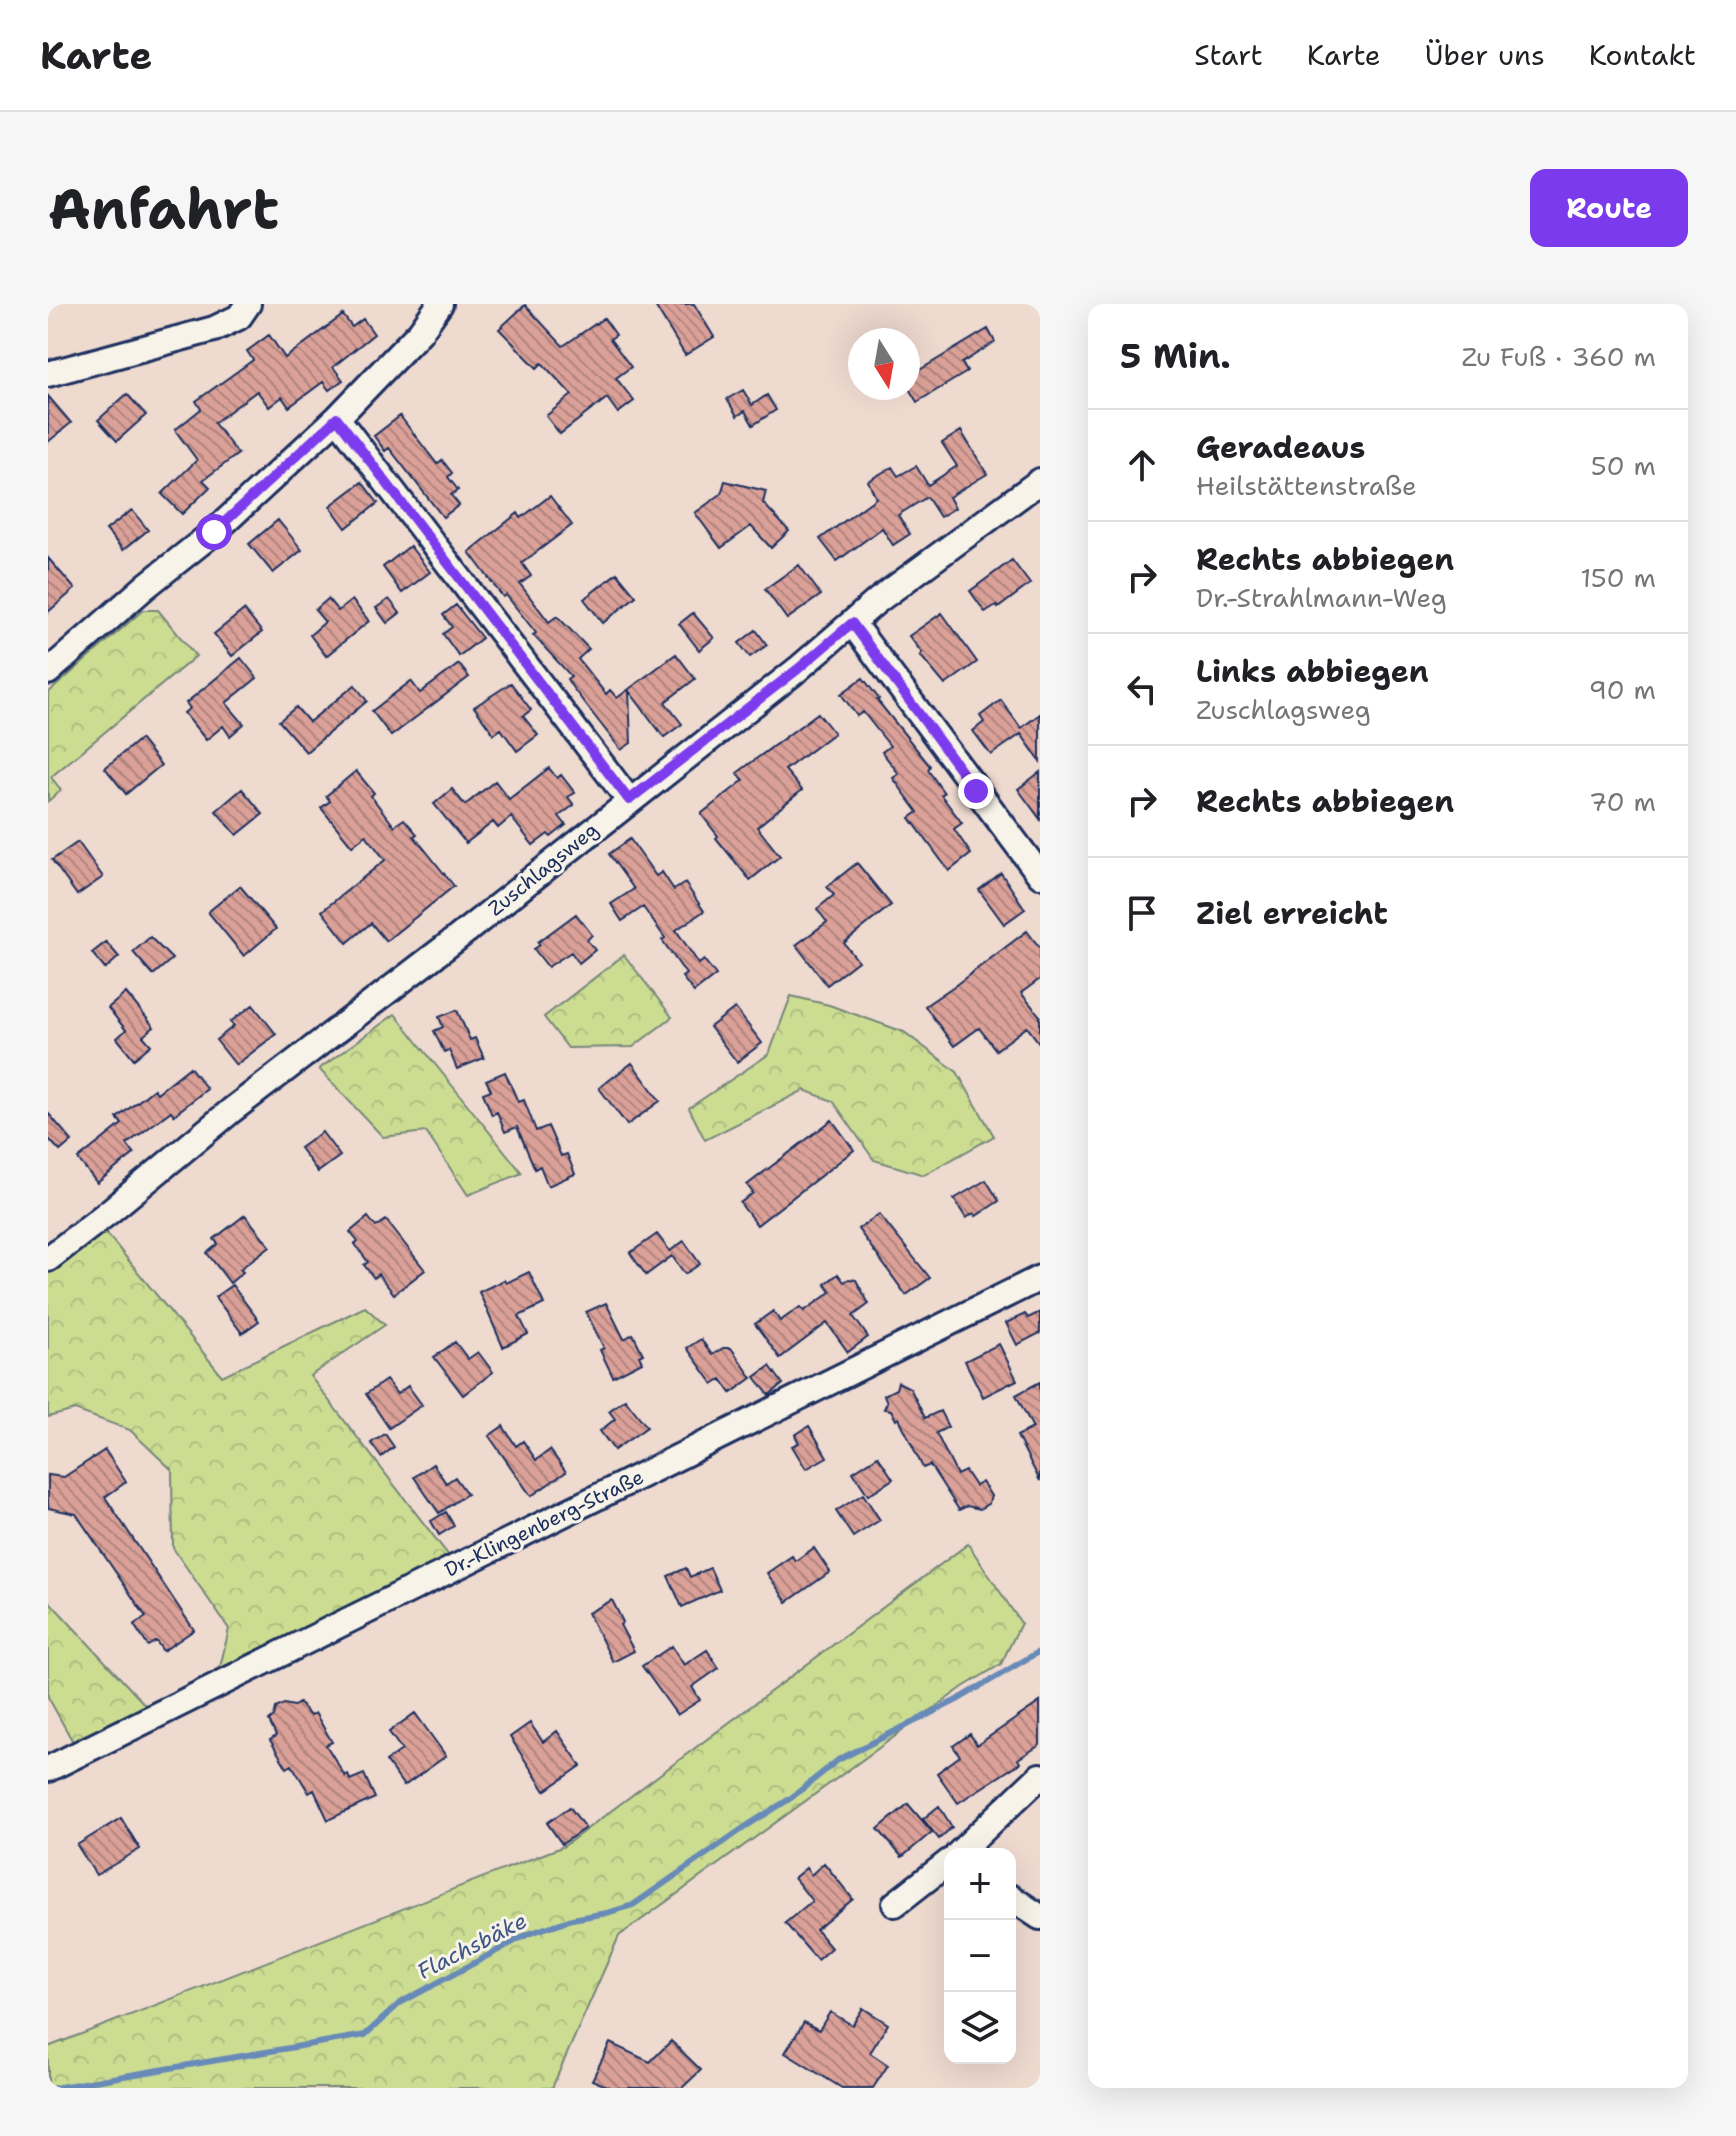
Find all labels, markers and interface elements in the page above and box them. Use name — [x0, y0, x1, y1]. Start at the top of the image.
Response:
text: Karte — [40, 30, 152, 81]
text: Start — [1194, 36, 1263, 74]
text: Karte — [1307, 36, 1381, 74]
text: Über uns — [1425, 36, 1545, 74]
text: Kontakt — [1589, 36, 1696, 74]
button: Route — [1530, 169, 1688, 247]
text: Anfahrt — [48, 171, 279, 246]
north arrow — [848, 328, 920, 400]
text: 5 Min. — [1120, 333, 1231, 379]
text: Zu Fuß · 360 m — [1462, 339, 1656, 374]
text: Geradeaus — [1196, 427, 1365, 468]
icon: ahead — [1120, 443, 1164, 487]
text: 50 m — [1591, 448, 1656, 483]
text: Heilstättenstraße — [1196, 468, 1417, 503]
route start — [196, 514, 232, 550]
text: Rechts abbiegen — [1196, 539, 1454, 580]
icon: right — [1120, 555, 1164, 599]
text: 150 m — [1580, 560, 1656, 595]
text: Dr.-Strahlmann-Weg — [1196, 580, 1447, 615]
text: Links abbiegen — [1196, 651, 1429, 692]
icon: left — [1120, 667, 1164, 711]
text: 90 m — [1589, 672, 1656, 707]
text: Zuschlagsweg — [1196, 692, 1371, 727]
route end — [958, 773, 994, 809]
icon: right — [1120, 779, 1164, 823]
text: Rechts abbiegen — [1196, 781, 1454, 822]
text: 70 m — [1589, 784, 1656, 819]
street label: Zuschlagsweg — [483, 817, 603, 921]
icon: arrive — [1120, 891, 1164, 935]
text: Ziel erreicht — [1196, 893, 1388, 934]
street label: Dr.-Klingenberg-Straße — [440, 1463, 648, 1583]
map controls — [944, 1848, 1016, 2064]
button: + — [944, 1848, 1016, 1920]
water label: Flachsbäke — [412, 1906, 532, 1986]
button: − — [944, 1920, 1016, 1992]
button: layers — [944, 1992, 1016, 2064]

